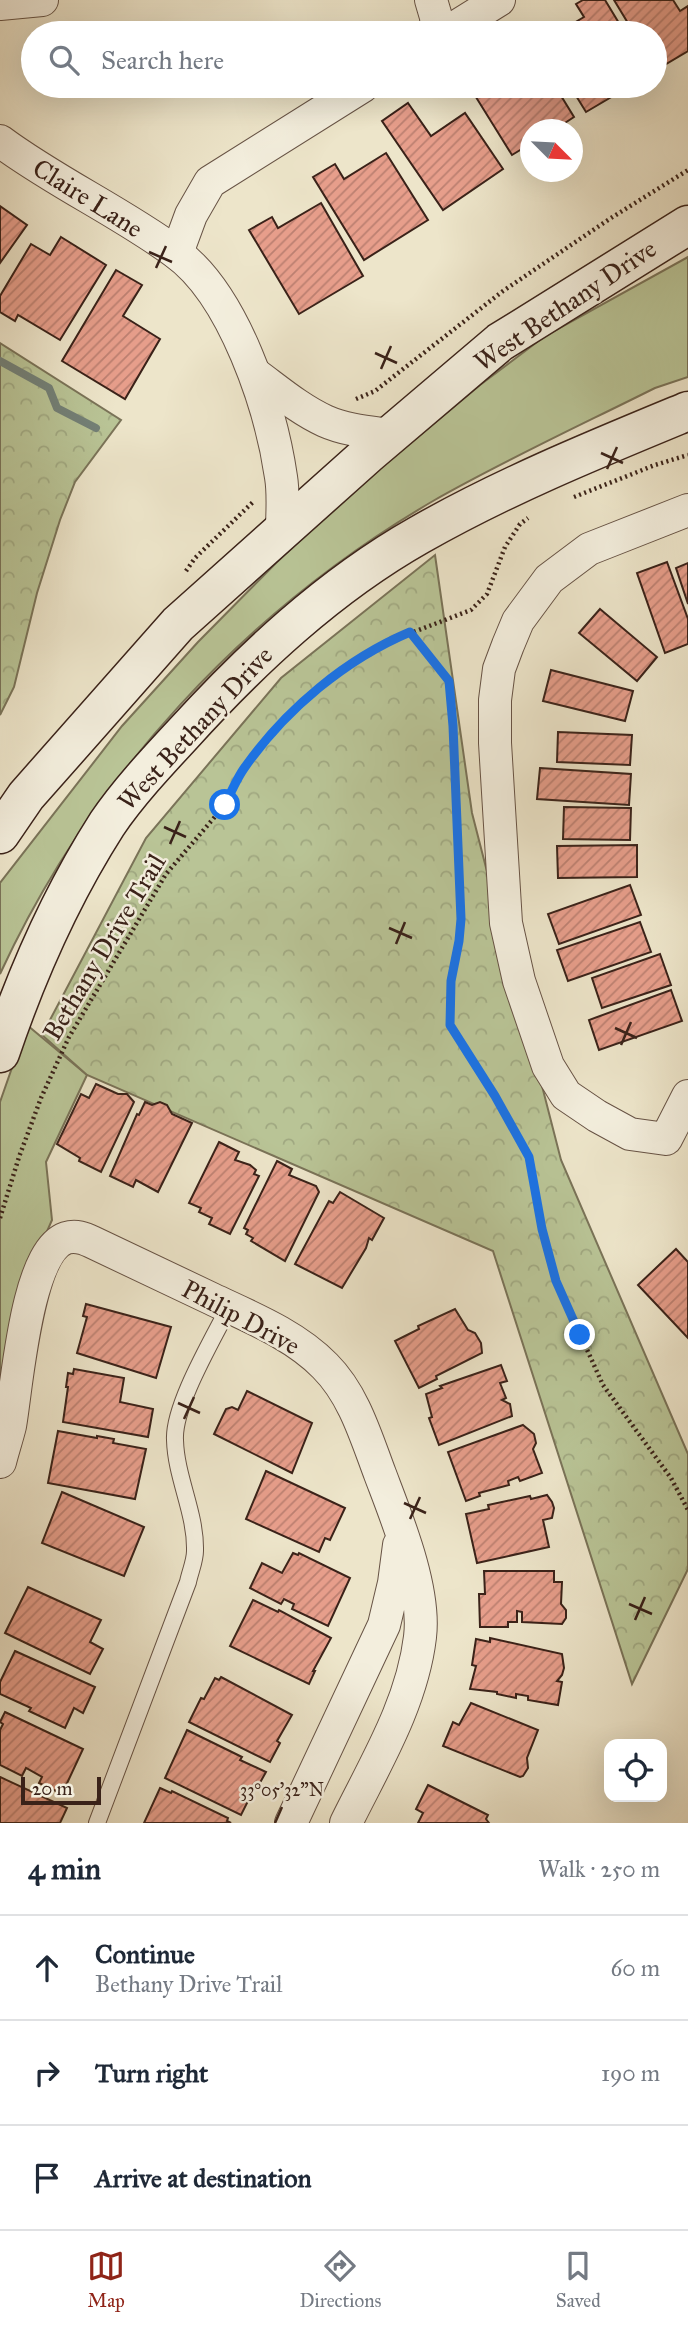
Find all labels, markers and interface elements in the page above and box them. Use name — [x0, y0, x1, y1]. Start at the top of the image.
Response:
search box — [21, 21, 667, 98]
icon: search — [45, 41, 83, 79]
text: Search here — [101, 44, 224, 76]
north arrow — [520, 119, 583, 182]
street label: Claire Lane — [27, 152, 149, 245]
street label: West Bethany Drive — [468, 232, 662, 378]
street label: West Bethany Drive — [111, 639, 279, 817]
route start — [209, 789, 240, 820]
street label: Bethany Drive Trail — [36, 848, 172, 1046]
street label: Philip Drive — [176, 1273, 306, 1362]
route end — [564, 1319, 595, 1350]
map controls — [604, 1739, 667, 1802]
button: locate — [604, 1739, 667, 1802]
scale bar — [21, 1774, 102, 1806]
text: 20 m — [32, 1777, 73, 1800]
text: 33°05'32"N — [240, 1779, 324, 1801]
text: 4 min — [28, 1851, 101, 1887]
text: Walk · 250 m — [538, 1855, 660, 1883]
text: Continue — [95, 1938, 195, 1970]
icon: ahead — [28, 1949, 66, 1987]
text: 60 m — [611, 1954, 660, 1982]
text: Bethany Drive Trail — [95, 1970, 282, 1998]
icon: right — [28, 2054, 66, 2092]
text: Turn right — [95, 2057, 208, 2089]
text: 190 m — [601, 2059, 660, 2087]
icon: arrive — [28, 2159, 66, 2197]
text: Arrive at destination — [95, 2162, 312, 2194]
tab: Map — [87, 2247, 125, 2312]
tab: Directions — [299, 2247, 381, 2312]
tab: Saved — [556, 2247, 601, 2312]

